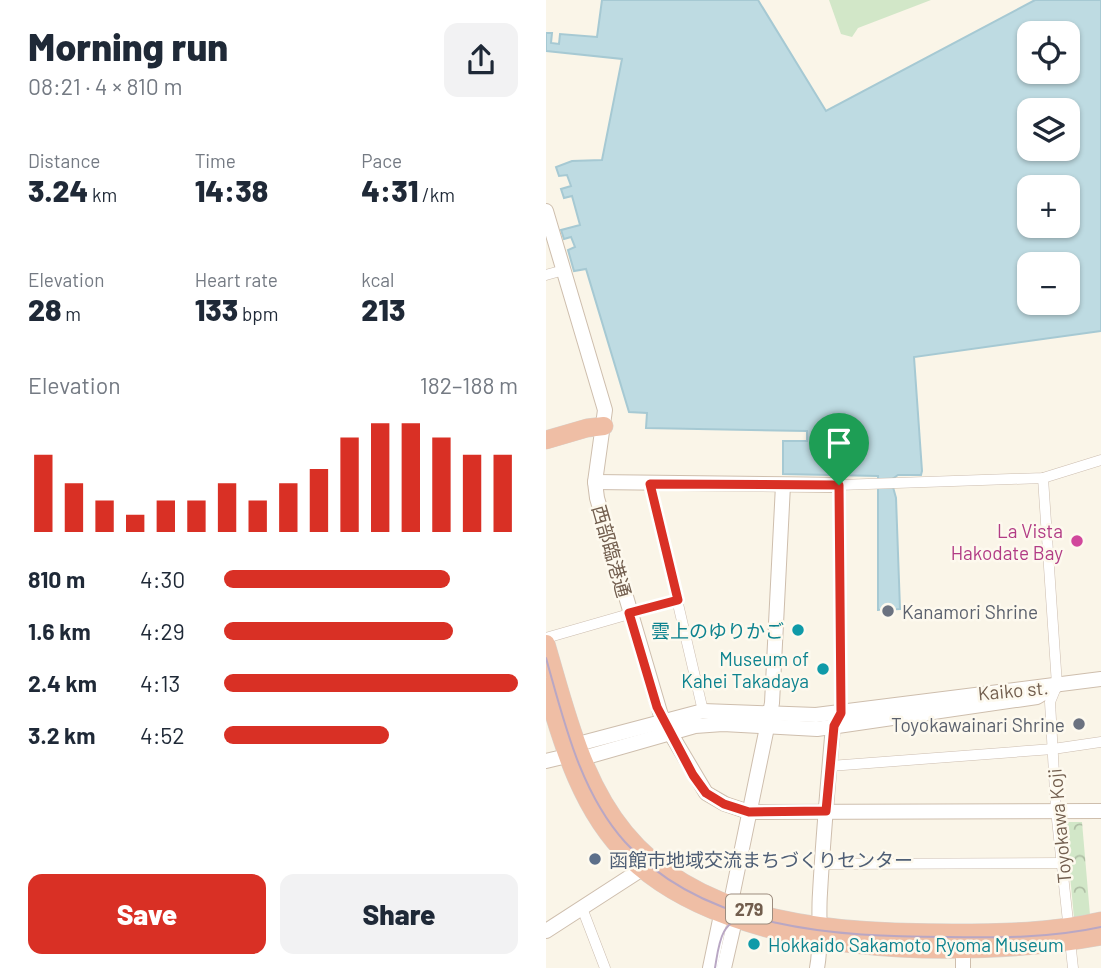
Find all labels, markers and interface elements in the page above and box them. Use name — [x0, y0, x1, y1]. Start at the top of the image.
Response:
map controls — [1017, 21, 1080, 315]
button: locate — [1017, 21, 1080, 84]
text: Morning run — [28, 23, 228, 69]
button: share — [444, 23, 518, 97]
text: 08:21 · 4 × 810 m — [28, 72, 182, 100]
button: layers — [1017, 98, 1080, 161]
text: Distance — [28, 149, 100, 172]
text: Time — [195, 149, 236, 172]
text: Pace — [361, 149, 402, 172]
text: 3.24 — [28, 172, 88, 208]
text: 14:38 — [195, 172, 268, 208]
text: 4:31 — [361, 172, 418, 208]
button: + — [1017, 175, 1080, 238]
text: km — [88, 183, 117, 206]
text: /km — [418, 183, 455, 206]
button: − — [1017, 252, 1080, 315]
text: Elevation — [28, 268, 105, 291]
text: Heart rate — [195, 268, 278, 291]
text: kcal — [361, 268, 394, 291]
text: 28 — [28, 291, 62, 327]
text: 133 — [195, 291, 238, 327]
text: 213 — [361, 291, 405, 327]
text: m — [62, 302, 81, 325]
text: bpm — [238, 302, 279, 325]
text: Elevation — [28, 371, 121, 399]
text: 182–188 m — [420, 371, 518, 399]
pin — [809, 413, 869, 485]
icon: arrive — [820, 424, 858, 462]
street label: 西部臨港通 — [588, 502, 636, 600]
place label: La Vista Hakodate Bay — [951, 519, 1063, 564]
marker: La Vista Hakodate Bay — [1069, 533, 1085, 549]
text: 810 m — [28, 565, 85, 593]
text: 4:30 — [140, 565, 185, 593]
place label: Kanamori Shrine — [902, 600, 1038, 623]
marker: Kanamori Shrine — [880, 603, 896, 619]
text: 1.6 km — [28, 617, 91, 645]
text: 4:29 — [140, 617, 185, 645]
place label: 雲上のゆりかご — [651, 619, 784, 642]
marker: 雲上のゆりかご — [790, 622, 806, 638]
place label: Museum of Kahei Takadaya — [681, 647, 809, 692]
marker: Museum of Kahei Takadaya — [815, 661, 831, 677]
text: 2.4 km — [28, 669, 97, 697]
text: 4:13 — [140, 669, 180, 697]
street label: Kaiko st. — [977, 675, 1049, 705]
place label: Toyokawainari Shrine — [891, 713, 1065, 736]
marker: Toyokawainari Shrine — [1071, 716, 1087, 732]
text: 3.2 km — [28, 721, 96, 749]
text: 4:52 — [140, 721, 185, 749]
street label: Toyokawa Koji — [1043, 768, 1075, 884]
place label: 函館市地域交流まちづくりセンター — [609, 848, 913, 871]
marker: 函館市地域交流まちづくりセンター — [587, 851, 603, 867]
button: Save — [28, 874, 266, 954]
button: Share — [280, 874, 518, 954]
road number: 279 — [726, 894, 772, 924]
place label: Hokkaido Sakamoto Ryoma Museum — [768, 933, 1064, 956]
marker: Hokkaido Sakamoto Ryoma Museum — [746, 936, 762, 952]

